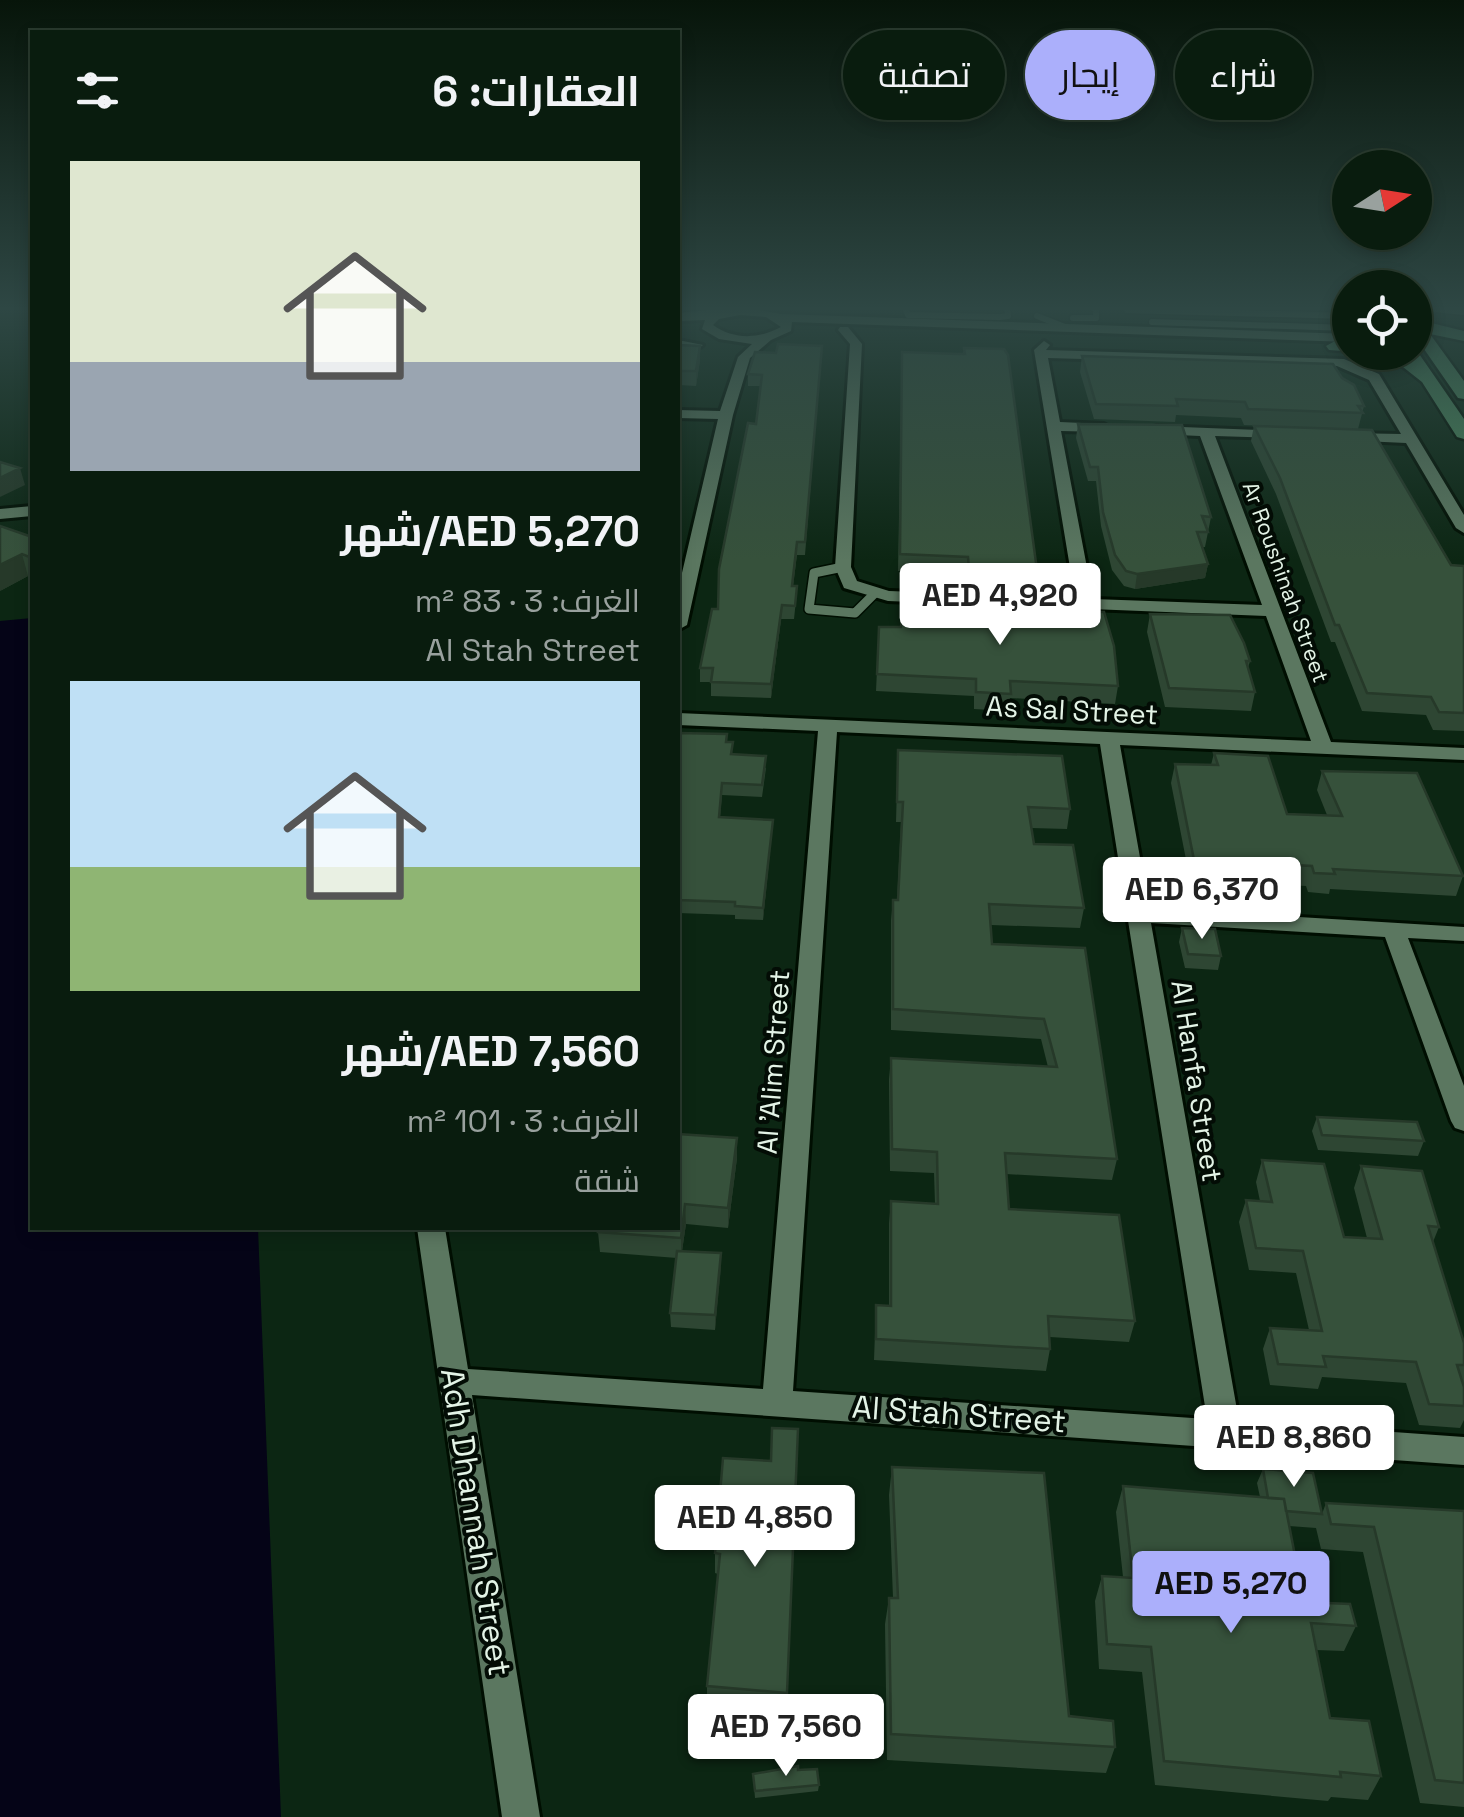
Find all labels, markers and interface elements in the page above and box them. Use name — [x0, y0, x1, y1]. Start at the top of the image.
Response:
chip: تصفية — [843, 30, 1005, 120]
chip: إيجار — [1025, 30, 1155, 120]
chip: شراء — [1175, 30, 1312, 120]
icon: filters — [70, 63, 125, 118]
text: العقارات: 6 — [432, 65, 640, 118]
north arrow — [1332, 150, 1432, 250]
map controls — [1332, 150, 1432, 370]
icon: home — [265, 226, 445, 406]
button: locate — [1332, 270, 1432, 370]
street label: Ar Roushinah Street — [1237, 478, 1335, 686]
text: AED 5,270/شهر — [341, 505, 640, 558]
pin: AED 4,920 — [886, 563, 1114, 648]
text: AED 4,920 — [922, 575, 1078, 615]
text: الغرف: 3 · 83 m² — [415, 581, 640, 621]
text: Al Stah Street — [426, 630, 640, 670]
street label: As Sal Street — [985, 688, 1159, 732]
icon: home — [265, 746, 445, 926]
pin: AED 6,370 — [1088, 857, 1316, 942]
text: AED 6,370 — [1125, 869, 1279, 909]
street label: Al 'Alim Street — [749, 969, 797, 1155]
street label: Al Hanfa Street — [1163, 977, 1231, 1185]
text: AED 7,560/شهر — [342, 1025, 640, 1078]
text: الغرف: 3 · 101 m² — [407, 1101, 640, 1141]
text: شقة — [575, 1161, 640, 1201]
street label: Adh Dhannah Street — [432, 1365, 520, 1679]
street label: Al Stah Street — [851, 1387, 1067, 1441]
pin: AED 8,860 — [1180, 1405, 1408, 1490]
text: AED 8,860 — [1216, 1417, 1372, 1457]
pin: AED 4,850 — [641, 1485, 869, 1570]
text: AED 4,850 — [677, 1497, 833, 1537]
pin: AED 5,270 — [1117, 1551, 1345, 1636]
text: AED 5,270 — [1154, 1563, 1308, 1603]
pin: AED 7,560 — [672, 1694, 900, 1779]
text: AED 7,560 — [710, 1706, 862, 1746]

